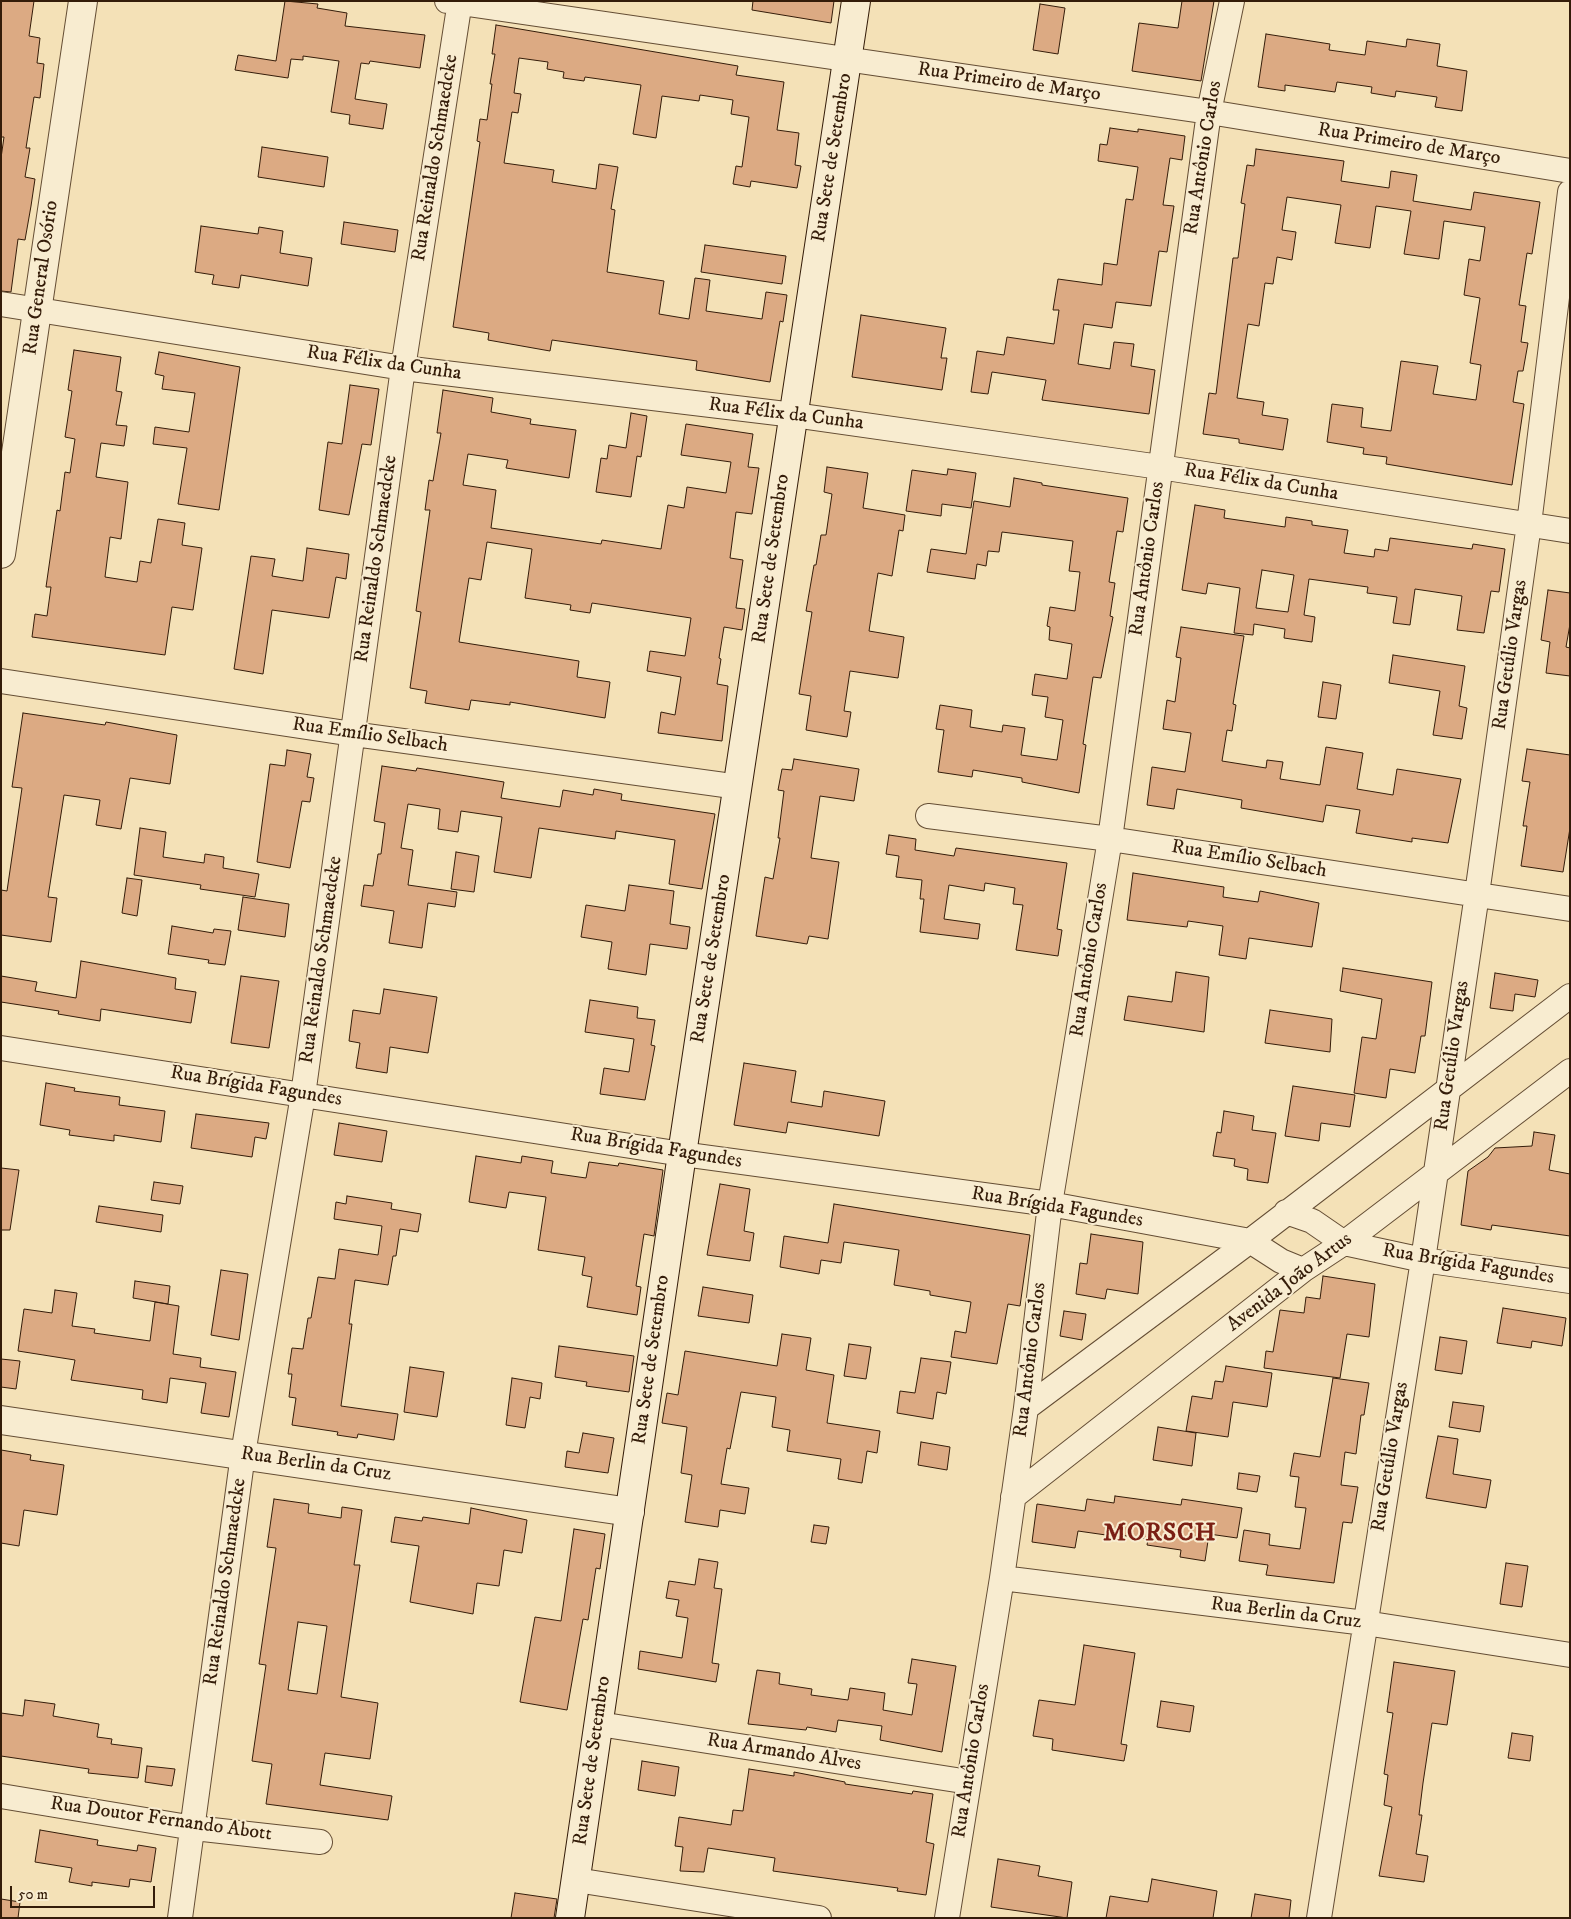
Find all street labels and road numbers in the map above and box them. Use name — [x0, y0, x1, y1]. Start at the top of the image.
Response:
street label: Rua Reinaldo Schmaedcke — [408, 53, 464, 263]
street label: Rua Primeiro de Março — [916, 58, 1102, 108]
street label: Rua Sete de Setembro — [808, 72, 858, 244]
street label: Rua Antônio Carlos — [1180, 79, 1228, 237]
street label: Rua Primeiro de Março — [1316, 119, 1502, 171]
street label: Rua General Osório — [19, 199, 65, 357]
street label: Rua Félix da Cunha — [305, 341, 463, 387]
street label: Rua Félix da Cunha — [707, 394, 865, 436]
street label: Rua Reinaldo Schmaedcke — [351, 454, 403, 664]
street label: Rua Félix da Cunha — [1182, 459, 1340, 507]
street label: Rua Sete de Setembro — [748, 473, 796, 645]
street label: Rua Antônio Carlos — [1125, 480, 1171, 638]
street label: Rua Getúlio Vargas — [1489, 578, 1533, 732]
street label: Rua Emílio Selbach — [291, 713, 449, 759]
street label: Rua Emílio Selbach — [1170, 836, 1328, 884]
street label: Rua Reinaldo Schmaedcke — [296, 855, 348, 1065]
street label: Rua Sete de Setembro — [687, 873, 737, 1045]
street label: Rua Antônio Carlos — [1066, 881, 1114, 1039]
street label: Rua Getúlio Vargas — [1431, 979, 1475, 1133]
street label: Rua Brígida Fagundes — [168, 1062, 344, 1112]
street label: Rua Brígida Fagundes — [568, 1124, 744, 1174]
street label: Rua Brígida Fagundes — [969, 1183, 1145, 1233]
street label: Avenida João Artus — [1223, 1228, 1357, 1338]
street label: Rua Brígida Fagundes — [1380, 1240, 1556, 1290]
street label: Rua Sete de Setembro — [628, 1274, 676, 1446]
street label: Rua Antônio Carlos — [1010, 1281, 1052, 1439]
street label: Rua Getúlio Vargas — [1367, 1380, 1415, 1534]
street label: Rua Berlin da Cruz — [239, 1443, 393, 1487]
street label: Rua Reinaldo Schmaedcke — [200, 1477, 252, 1687]
street label: Rua Berlin da Cruz — [1209, 1593, 1363, 1635]
street label: Rua Sete de Setembro — [569, 1675, 617, 1847]
street label: Rua Antônio Carlos — [948, 1682, 996, 1840]
street label: Rua Armando Alves — [705, 1729, 863, 1777]
street label: Rua Doutor Fernando Abott — [49, 1793, 273, 1847]

